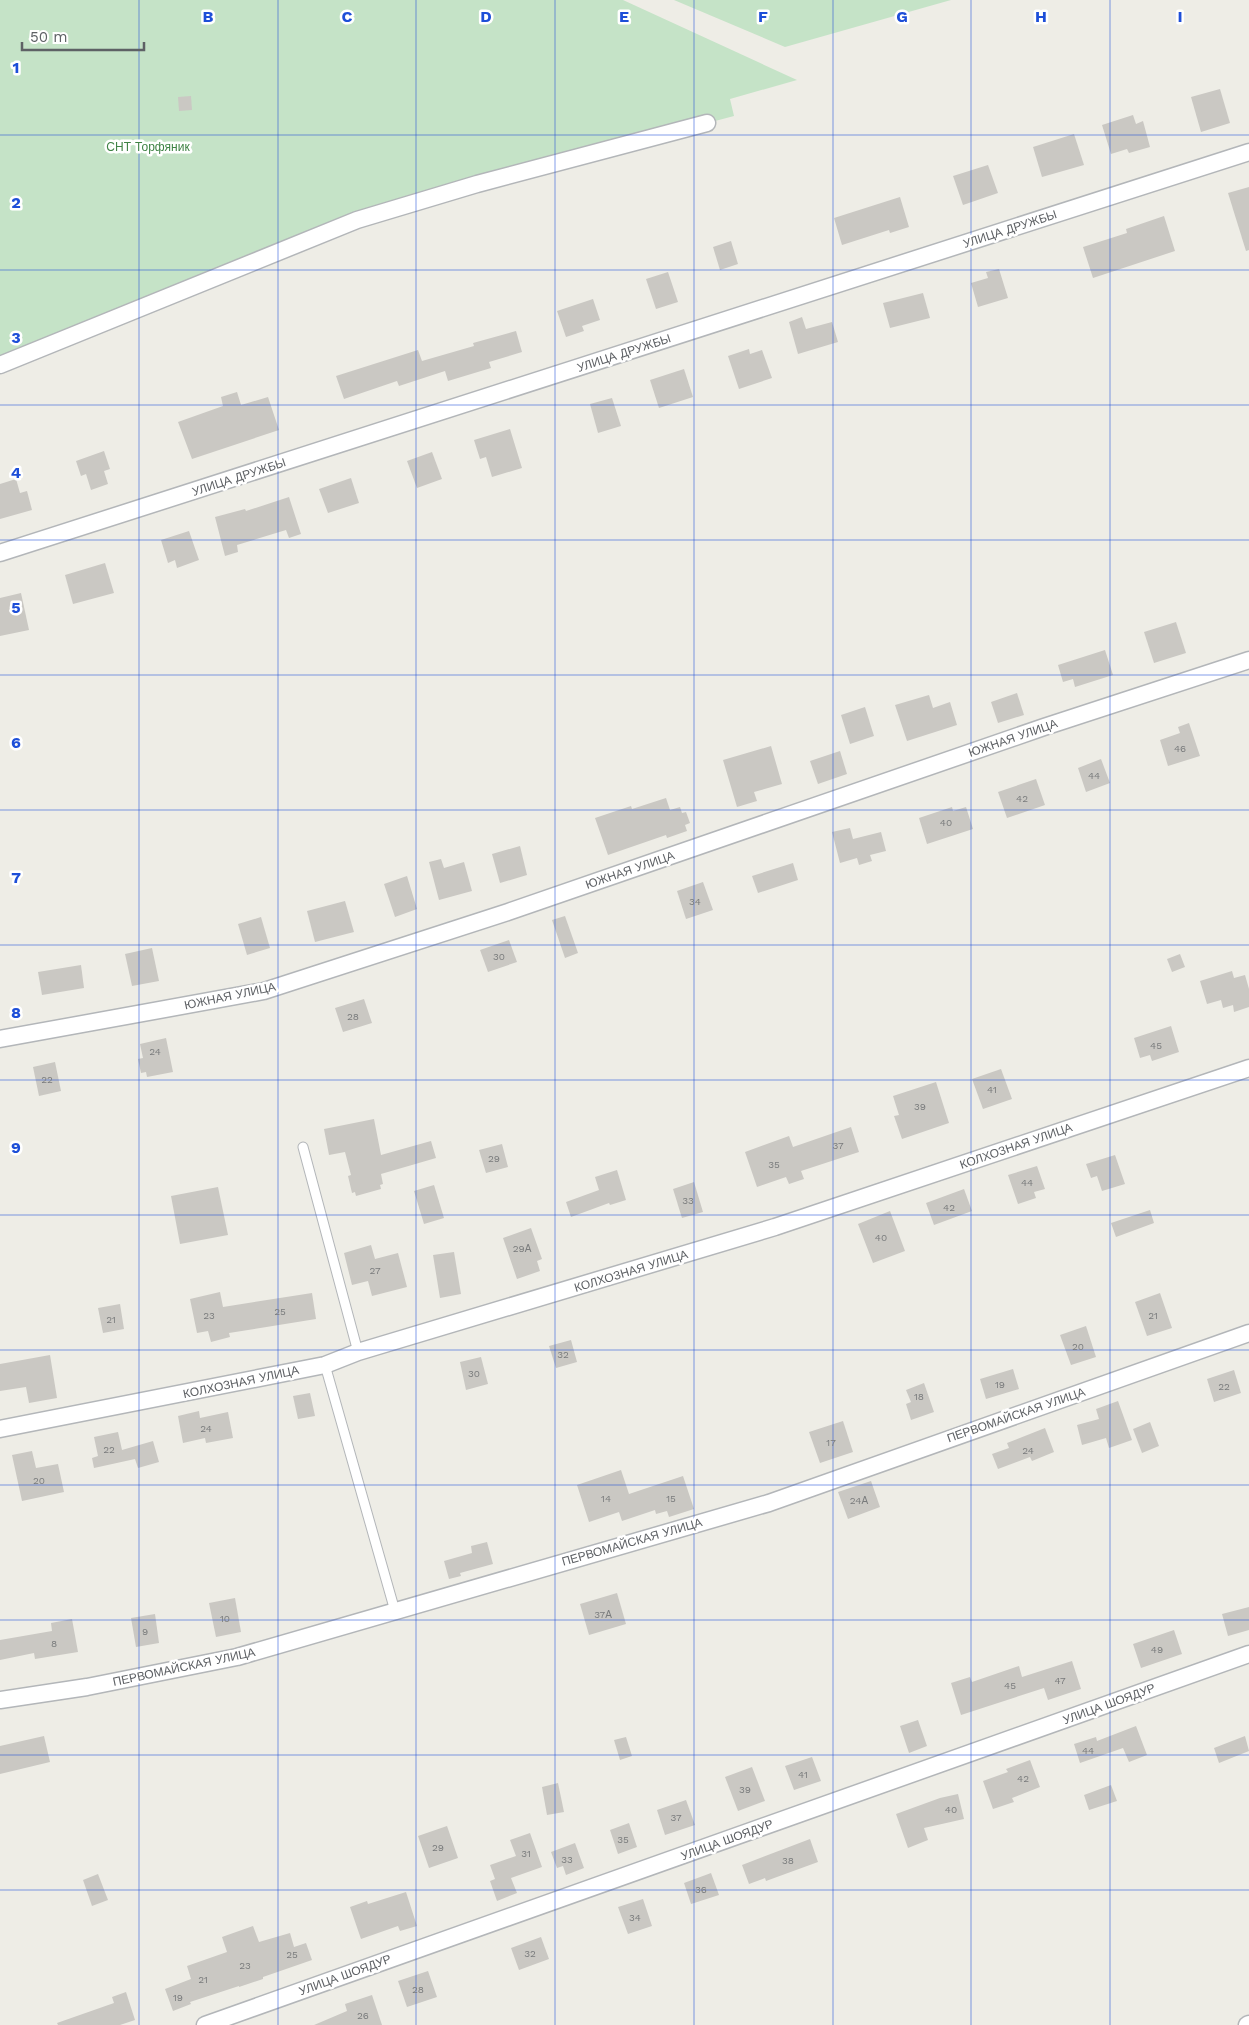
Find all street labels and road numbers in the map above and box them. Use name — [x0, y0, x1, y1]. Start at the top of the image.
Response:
street label: УЛИЦА ДРУЖБЫ — [961, 207, 1059, 251]
street label: УЛИЦА ДРУЖБЫ — [575, 331, 673, 375]
street label: УЛИЦА ДРУЖБЫ — [190, 455, 288, 499]
street label: ЮЖНАЯ УЛИЦА — [967, 716, 1059, 760]
street label: ЮЖНАЯ УЛИЦА — [584, 848, 676, 892]
street label: ЮЖНАЯ УЛИЦА — [183, 979, 277, 1013]
street label: КОЛХОЗНАЯ УЛИЦА — [958, 1120, 1074, 1172]
street label: КОЛХОЗНАЯ УЛИЦА — [572, 1247, 690, 1295]
street label: КОЛХОЗНАЯ УЛИЦА — [182, 1363, 300, 1401]
street label: ПЕРВОМАЙСКАЯ УЛИЦА — [945, 1384, 1087, 1445]
street label: ПЕРВОМАЙСКАЯ УЛИЦА — [560, 1514, 704, 1569]
street label: ПЕРВОМАЙСКАЯ УЛИЦА — [111, 1644, 256, 1689]
street label: УЛИЦА ШОЯДУР — [1061, 1681, 1157, 1727]
street label: УЛИЦА ШОЯДУР — [679, 1817, 775, 1863]
street label: УЛИЦА ШОЯДУР — [297, 1952, 393, 1998]

